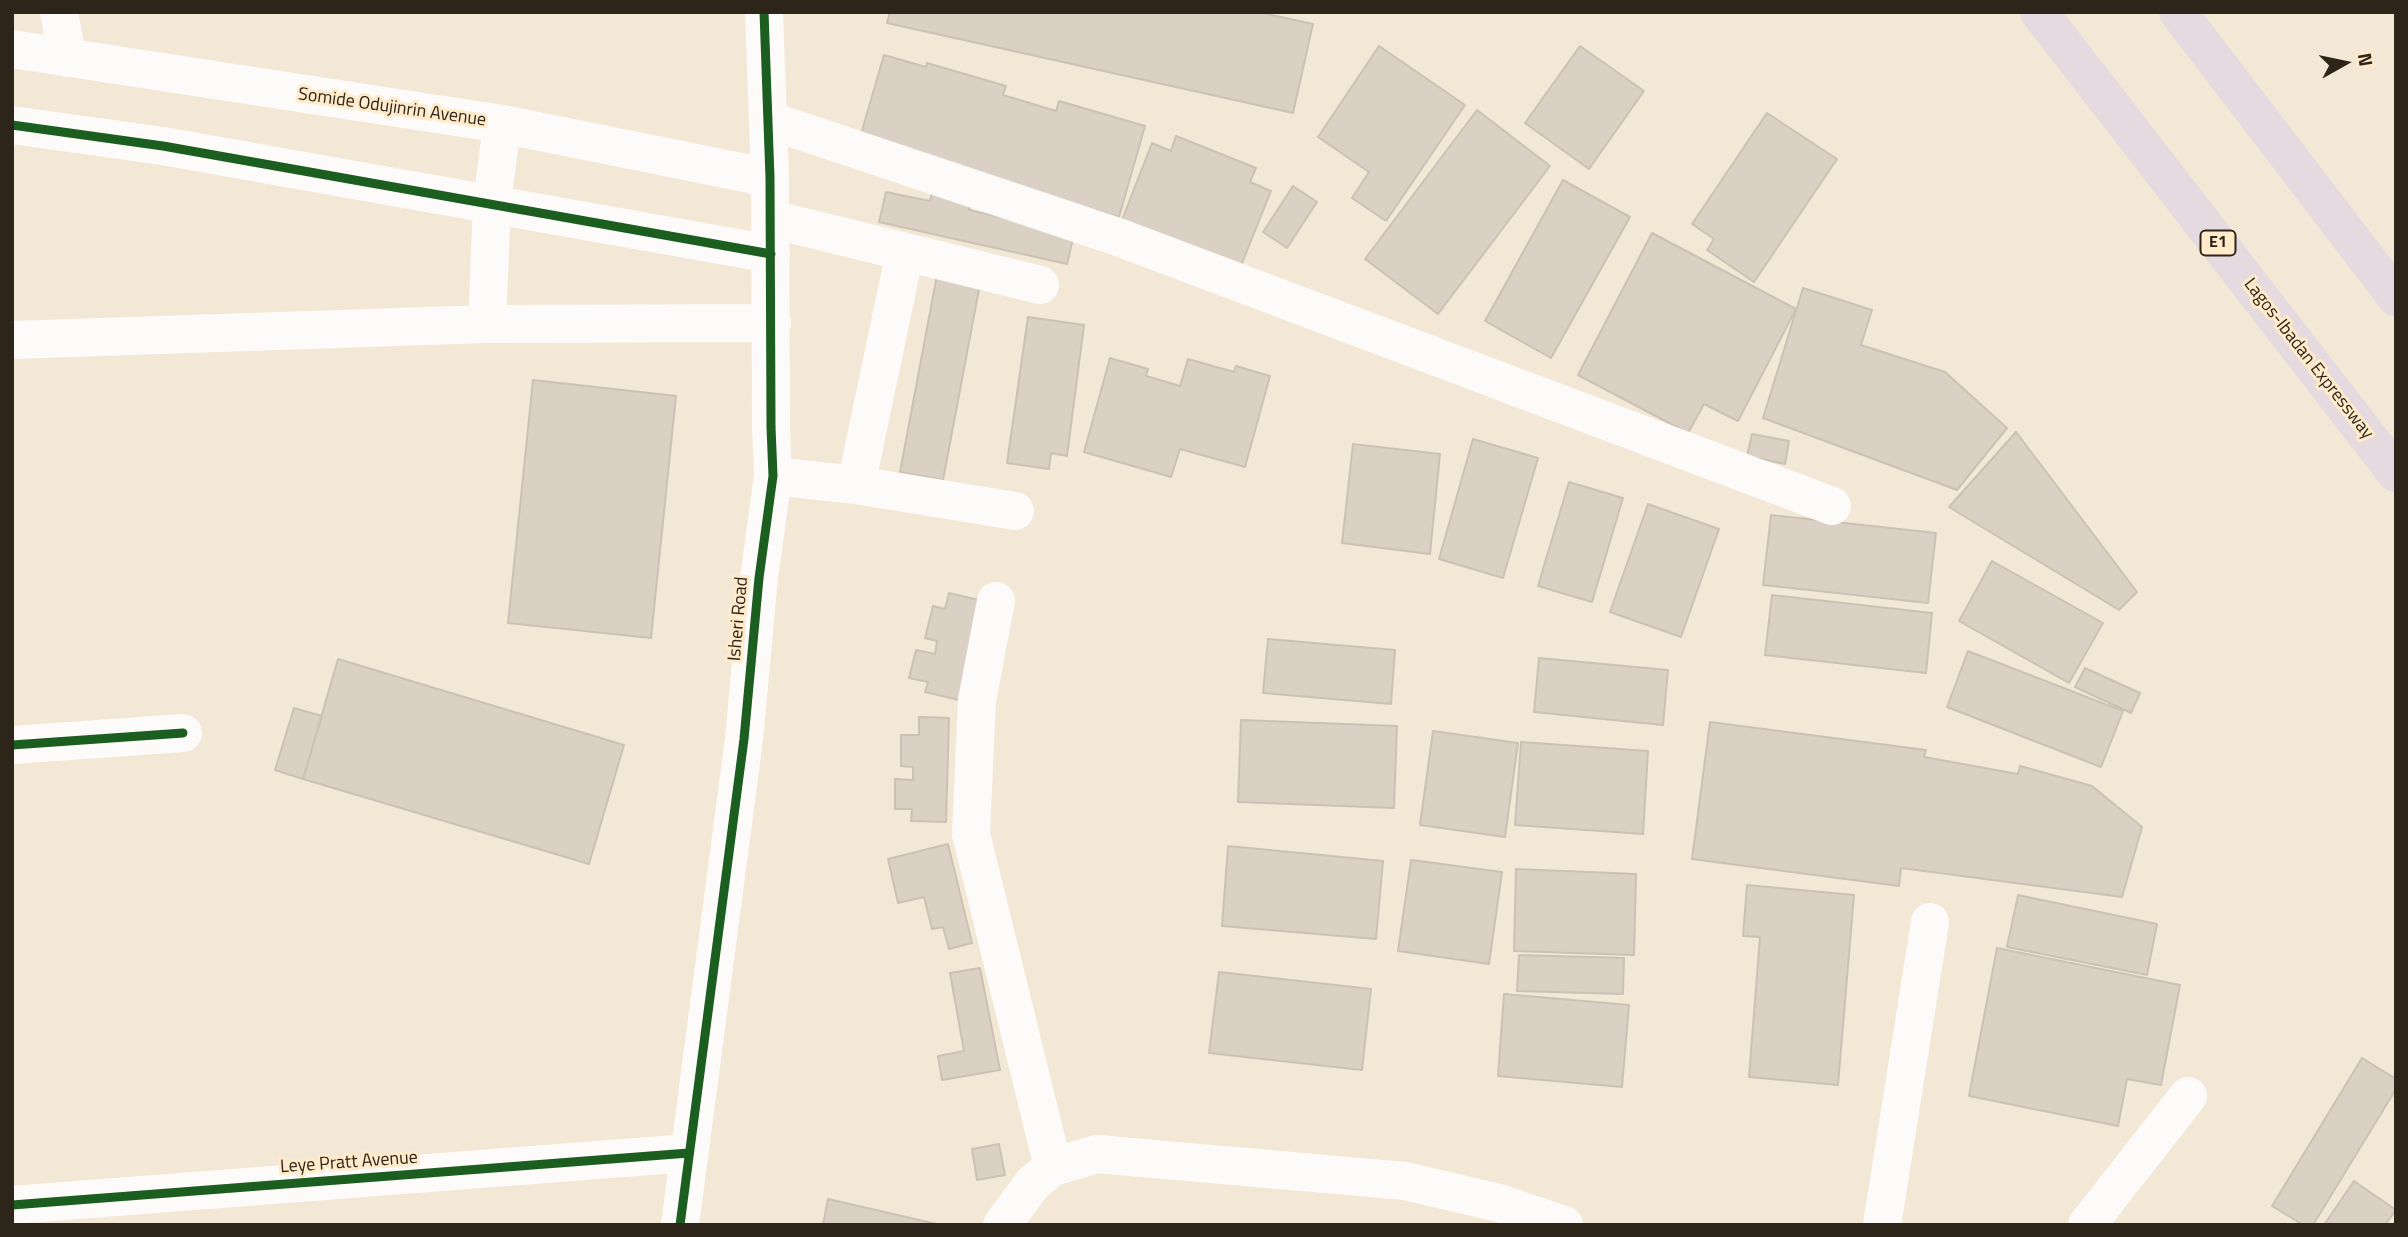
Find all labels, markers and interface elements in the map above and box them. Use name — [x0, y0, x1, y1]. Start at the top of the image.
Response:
north arrow — [2310, 28, 2380, 98]
text: N — [2351, 51, 2382, 68]
street label: Somide Odujinrin Avenue — [297, 84, 487, 132]
road number: E1 — [2200, 230, 2236, 256]
street label: Lagos-Ibadan Expressway — [2238, 274, 2378, 444]
street label: Isheri Road — [725, 576, 753, 662]
street label: Leye Pratt Avenue — [279, 1147, 419, 1179]

